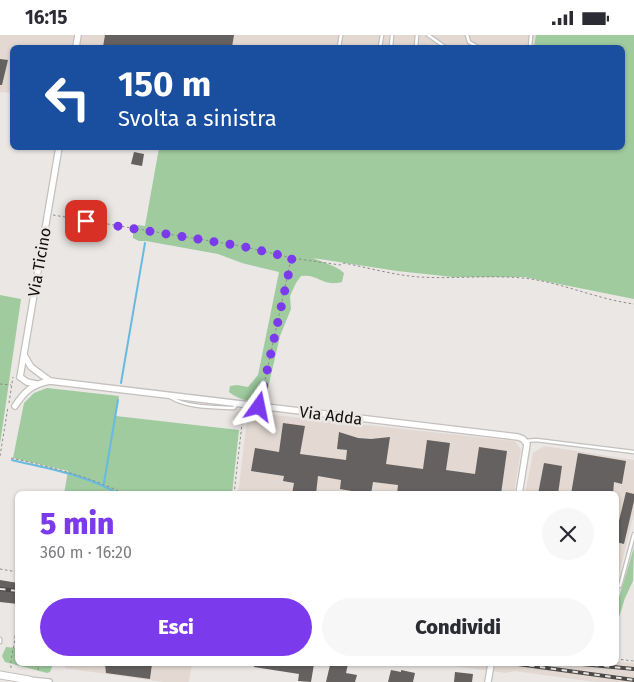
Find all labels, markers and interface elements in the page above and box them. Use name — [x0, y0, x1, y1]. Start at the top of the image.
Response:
text: 16:15 — [25, 6, 67, 29]
text: 150 m — [118, 63, 211, 105]
icon: left — [35, 65, 100, 130]
text: Svolta a sinistra — [118, 105, 277, 132]
pin — [65, 200, 107, 242]
icon: arrive — [72, 207, 100, 235]
street label: Via Ticino — [24, 226, 55, 298]
position arrow — [232, 380, 284, 432]
street label: Via Adda — [298, 402, 364, 429]
text: 5 min — [40, 506, 114, 542]
button: close — [542, 508, 594, 560]
text: 360 m · 16:20 — [40, 543, 132, 562]
button: Esci — [40, 598, 312, 656]
button: Condividi — [322, 598, 594, 656]

